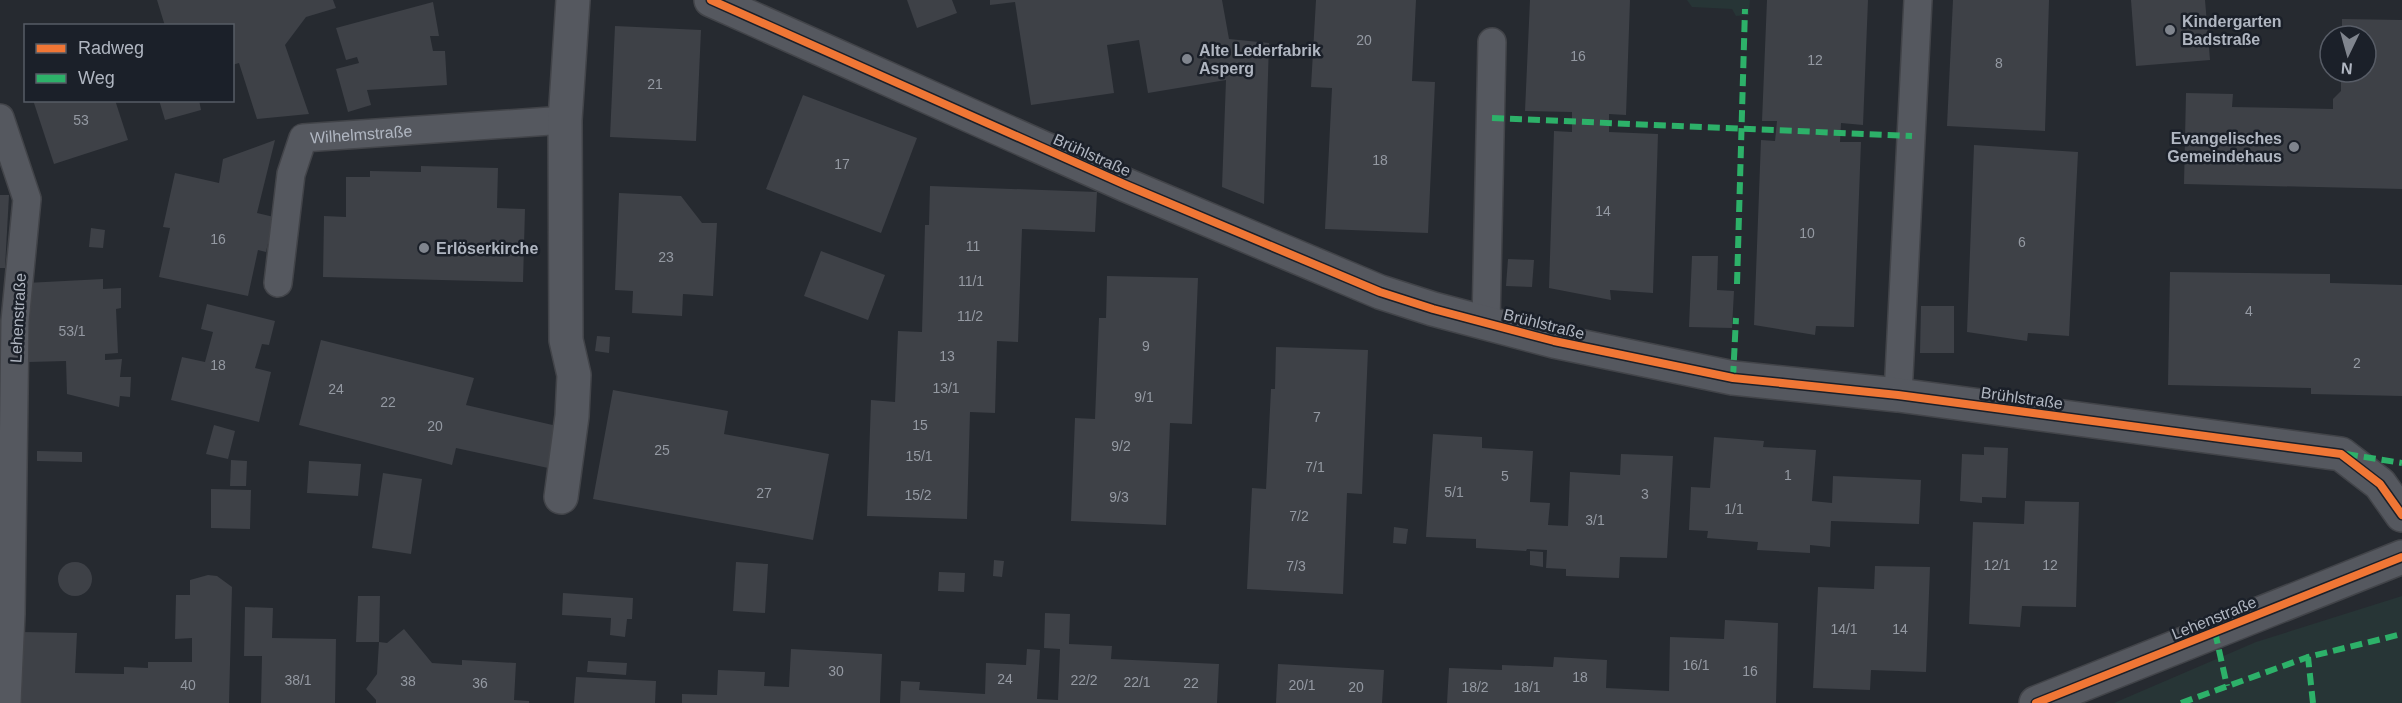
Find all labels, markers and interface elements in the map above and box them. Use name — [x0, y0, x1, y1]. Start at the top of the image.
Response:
place label: Kindergarten Badstraße — [2182, 13, 2282, 48]
marker: Kindergarten Badstraße — [2163, 23, 2177, 37]
legend — [24, 24, 234, 102]
north arrow — [2318, 24, 2378, 84]
house number: 20 — [1356, 32, 1372, 48]
text: Radweg — [78, 38, 144, 58]
place label: Alte Lederfabrik Asperg — [1199, 42, 1321, 77]
house number: 16 — [1570, 48, 1586, 64]
marker: Alte Lederfabrik Asperg — [1180, 52, 1194, 66]
house number: 12 — [1807, 52, 1823, 68]
house number: 8 — [1995, 55, 2003, 71]
text: N — [2340, 59, 2353, 77]
text: Weg — [78, 68, 115, 88]
house number: 21 — [647, 76, 663, 92]
house number: 53 — [73, 112, 89, 128]
street label: Wilhelmstraße — [310, 122, 413, 146]
street label: Brühlstraße — [1051, 130, 1133, 180]
place label: Evangelisches Gemeindehaus — [2167, 130, 2282, 165]
marker: Evangelisches Gemeindehaus — [2287, 140, 2301, 154]
house number: 18 — [1372, 152, 1388, 168]
house number: 17 — [834, 156, 850, 172]
house number: 14 — [1595, 203, 1611, 219]
house number: 10 — [1799, 225, 1815, 241]
house number: 16 — [210, 231, 226, 247]
house number: 6 — [2018, 234, 2026, 250]
house number: 11 — [966, 238, 980, 254]
place label: Erlöserkirche — [436, 240, 538, 257]
marker: Erlöserkirche — [417, 241, 431, 255]
house number: 23 — [658, 249, 674, 265]
street label: Lehenstraße — [7, 273, 29, 363]
house number: 11/1 — [958, 273, 984, 289]
house number: 4 — [2245, 303, 2253, 319]
street label: Brühlstraße — [1502, 306, 1586, 342]
house number: 11/2 — [957, 308, 983, 324]
house number: 53/1 — [58, 323, 86, 339]
house number: 9 — [1142, 338, 1150, 354]
house number: 13 — [939, 348, 955, 364]
house number: 2 — [2353, 355, 2361, 371]
house number: 18 — [210, 357, 226, 373]
house number: 13/1 — [932, 380, 960, 396]
house number: 24 — [328, 381, 344, 397]
street label: Brühlstraße — [1980, 384, 2064, 412]
house number: 9/1 — [1134, 389, 1154, 405]
house number: 22 — [380, 394, 396, 410]
house number: 7 — [1313, 409, 1321, 425]
house number: 15 — [912, 417, 928, 433]
house number: 20 — [427, 418, 443, 434]
house number: 9/2 — [1111, 438, 1131, 454]
house number: 25 — [654, 442, 670, 458]
house number: 15/1 — [905, 448, 933, 464]
house number: 7/1 — [1305, 459, 1325, 475]
house number: 1 — [1784, 467, 1792, 483]
house number: 5 — [1501, 468, 1509, 484]
house number: 5/1 — [1444, 484, 1464, 500]
house number: 27 — [756, 485, 772, 501]
house number: 3 — [1641, 486, 1649, 502]
house number: 15/2 — [904, 487, 932, 503]
house number: 9/3 — [1109, 489, 1129, 505]
house number: 1/1 — [1724, 501, 1744, 517]
house number: 7/2 — [1289, 508, 1309, 524]
house number: 3/1 — [1585, 512, 1605, 528]
house number: 12/1 — [1983, 557, 2011, 573]
house number: 12 — [2042, 557, 2058, 573]
house number: 7/3 — [1286, 558, 1306, 574]
street label: Lehenstraße — [2169, 593, 2259, 643]
house number: 14/1 — [1830, 621, 1858, 637]
house number: 14 — [1892, 621, 1908, 637]
house number: 16/1 — [1682, 657, 1710, 673]
house number: 30 — [828, 663, 844, 679]
house number: 16 — [1742, 663, 1758, 679]
house number: 18 — [1572, 669, 1588, 685]
house number: 24 — [997, 671, 1013, 687]
house number: 38/1 — [284, 672, 312, 688]
house number: 22/2 — [1070, 672, 1098, 688]
house number: 38 — [400, 673, 416, 689]
house number: 22/1 — [1123, 674, 1151, 690]
house number: 36 — [472, 675, 488, 691]
house number: 22 — [1183, 675, 1199, 691]
house number: 40 — [180, 677, 196, 693]
house number: 20/1 — [1288, 677, 1316, 693]
house number: 20 — [1348, 679, 1364, 695]
house number: 18/2 — [1461, 679, 1489, 695]
house number: 18/1 — [1513, 679, 1541, 695]

